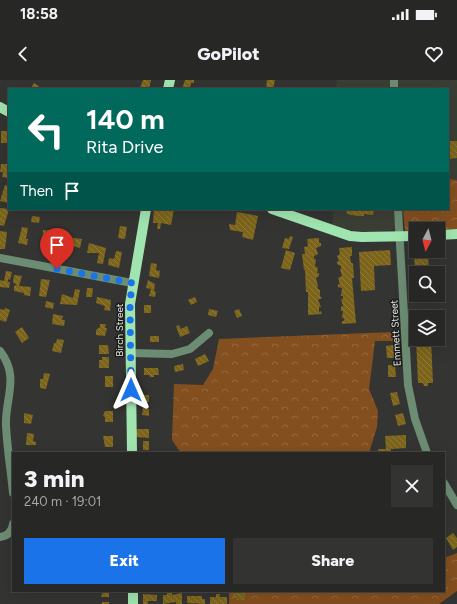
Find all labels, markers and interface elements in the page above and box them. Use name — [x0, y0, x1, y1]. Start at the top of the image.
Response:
text: 18:58 — [20, 5, 58, 23]
icon: back — [12, 43, 34, 65]
text: GoPilot — [197, 43, 260, 65]
icon: heart — [423, 43, 445, 65]
text: 140 m — [86, 102, 165, 136]
icon: left — [20, 104, 72, 156]
text: Rita Drive — [86, 136, 163, 158]
icon: arrive — [61, 180, 83, 202]
text: Then — [20, 182, 53, 200]
north arrow — [409, 222, 445, 258]
map controls — [409, 222, 445, 346]
pin — [40, 228, 74, 269]
icon: arrive — [46, 234, 68, 256]
button: search — [409, 266, 445, 302]
street label: Emmett Street — [387, 299, 404, 366]
street label: Birch Street — [113, 303, 126, 357]
button: layers — [409, 310, 445, 346]
position arrow — [110, 369, 152, 411]
text: 3 min — [24, 464, 85, 493]
button: close — [391, 465, 433, 507]
text: 240 m · 19:01 — [24, 494, 101, 509]
button: Exit — [24, 538, 225, 584]
button: Share — [233, 538, 433, 584]

